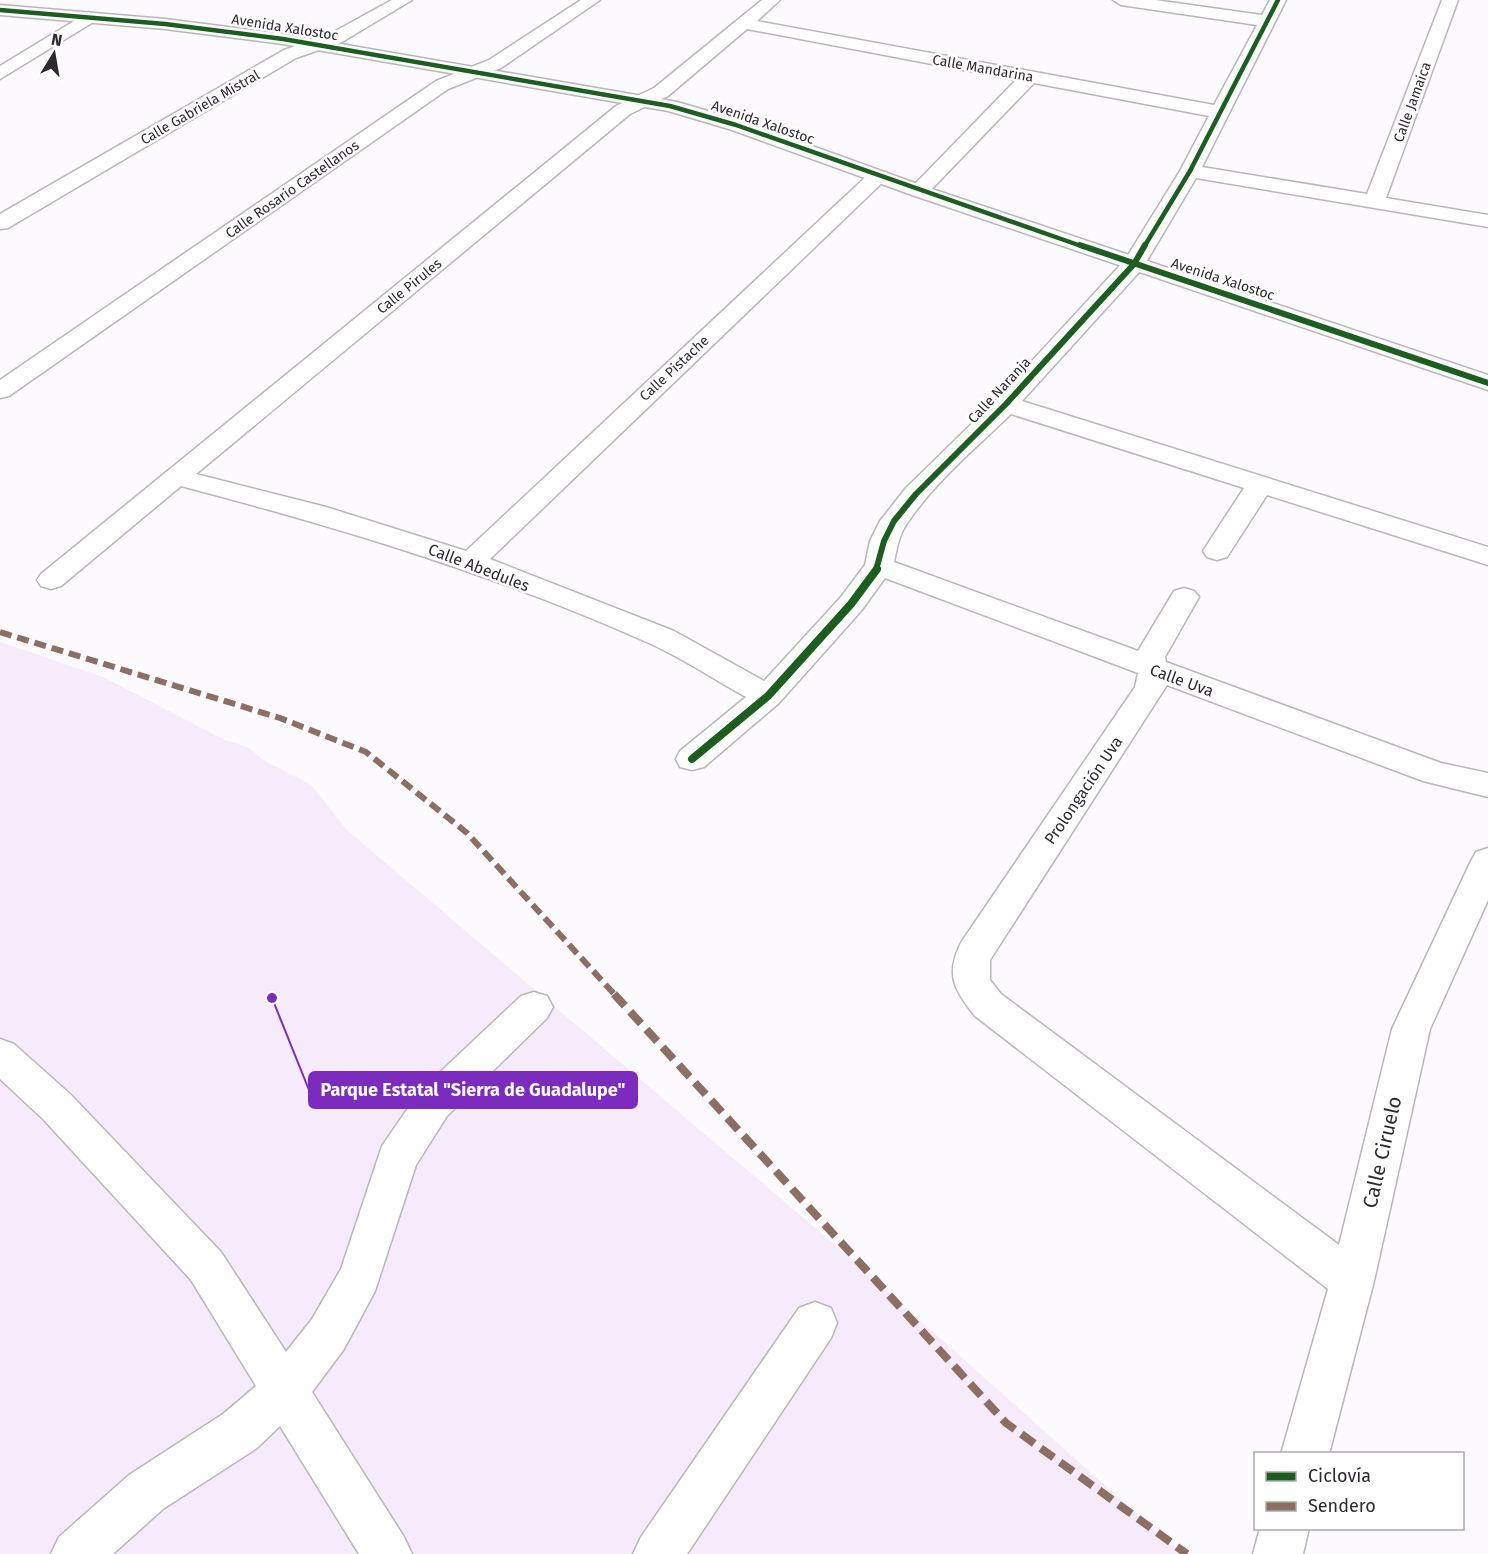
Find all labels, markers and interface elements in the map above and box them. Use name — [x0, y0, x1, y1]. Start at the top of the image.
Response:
street label: Avenida Xalostoc — [230, 11, 340, 44]
north arrow — [24, 24, 84, 84]
text: N — [50, 29, 64, 50]
street label: Calle Mandarina — [931, 51, 1035, 86]
street label: Calle Jamaica — [1390, 60, 1435, 145]
street label: Calle Gabriela Mistral — [138, 66, 263, 148]
street label: Avenida Xalostoc — [709, 97, 817, 148]
street label: Calle Rosario Castellanos — [222, 137, 363, 242]
street label: Calle Pirules — [373, 255, 446, 318]
street label: Avenida Xalostoc — [1169, 255, 1277, 304]
street label: Calle Pistache — [636, 332, 712, 405]
street label: Calle Naranja — [964, 354, 1034, 427]
street label: Calle Abedules — [426, 539, 532, 595]
street label: Calle Uva — [1147, 660, 1216, 701]
street label: Prolongación Uva — [1040, 733, 1127, 848]
callout: Parque Estatal "Sierra de Guadalupe" — [309, 1072, 637, 1108]
text: Parque Estatal "Sierra de Guadalupe" — [321, 1079, 626, 1101]
street label: Calle Ciruelo — [1357, 1094, 1407, 1210]
legend — [1254, 1452, 1464, 1530]
text: Ciclovía — [1308, 1465, 1371, 1487]
text: Sendero — [1308, 1495, 1376, 1517]

